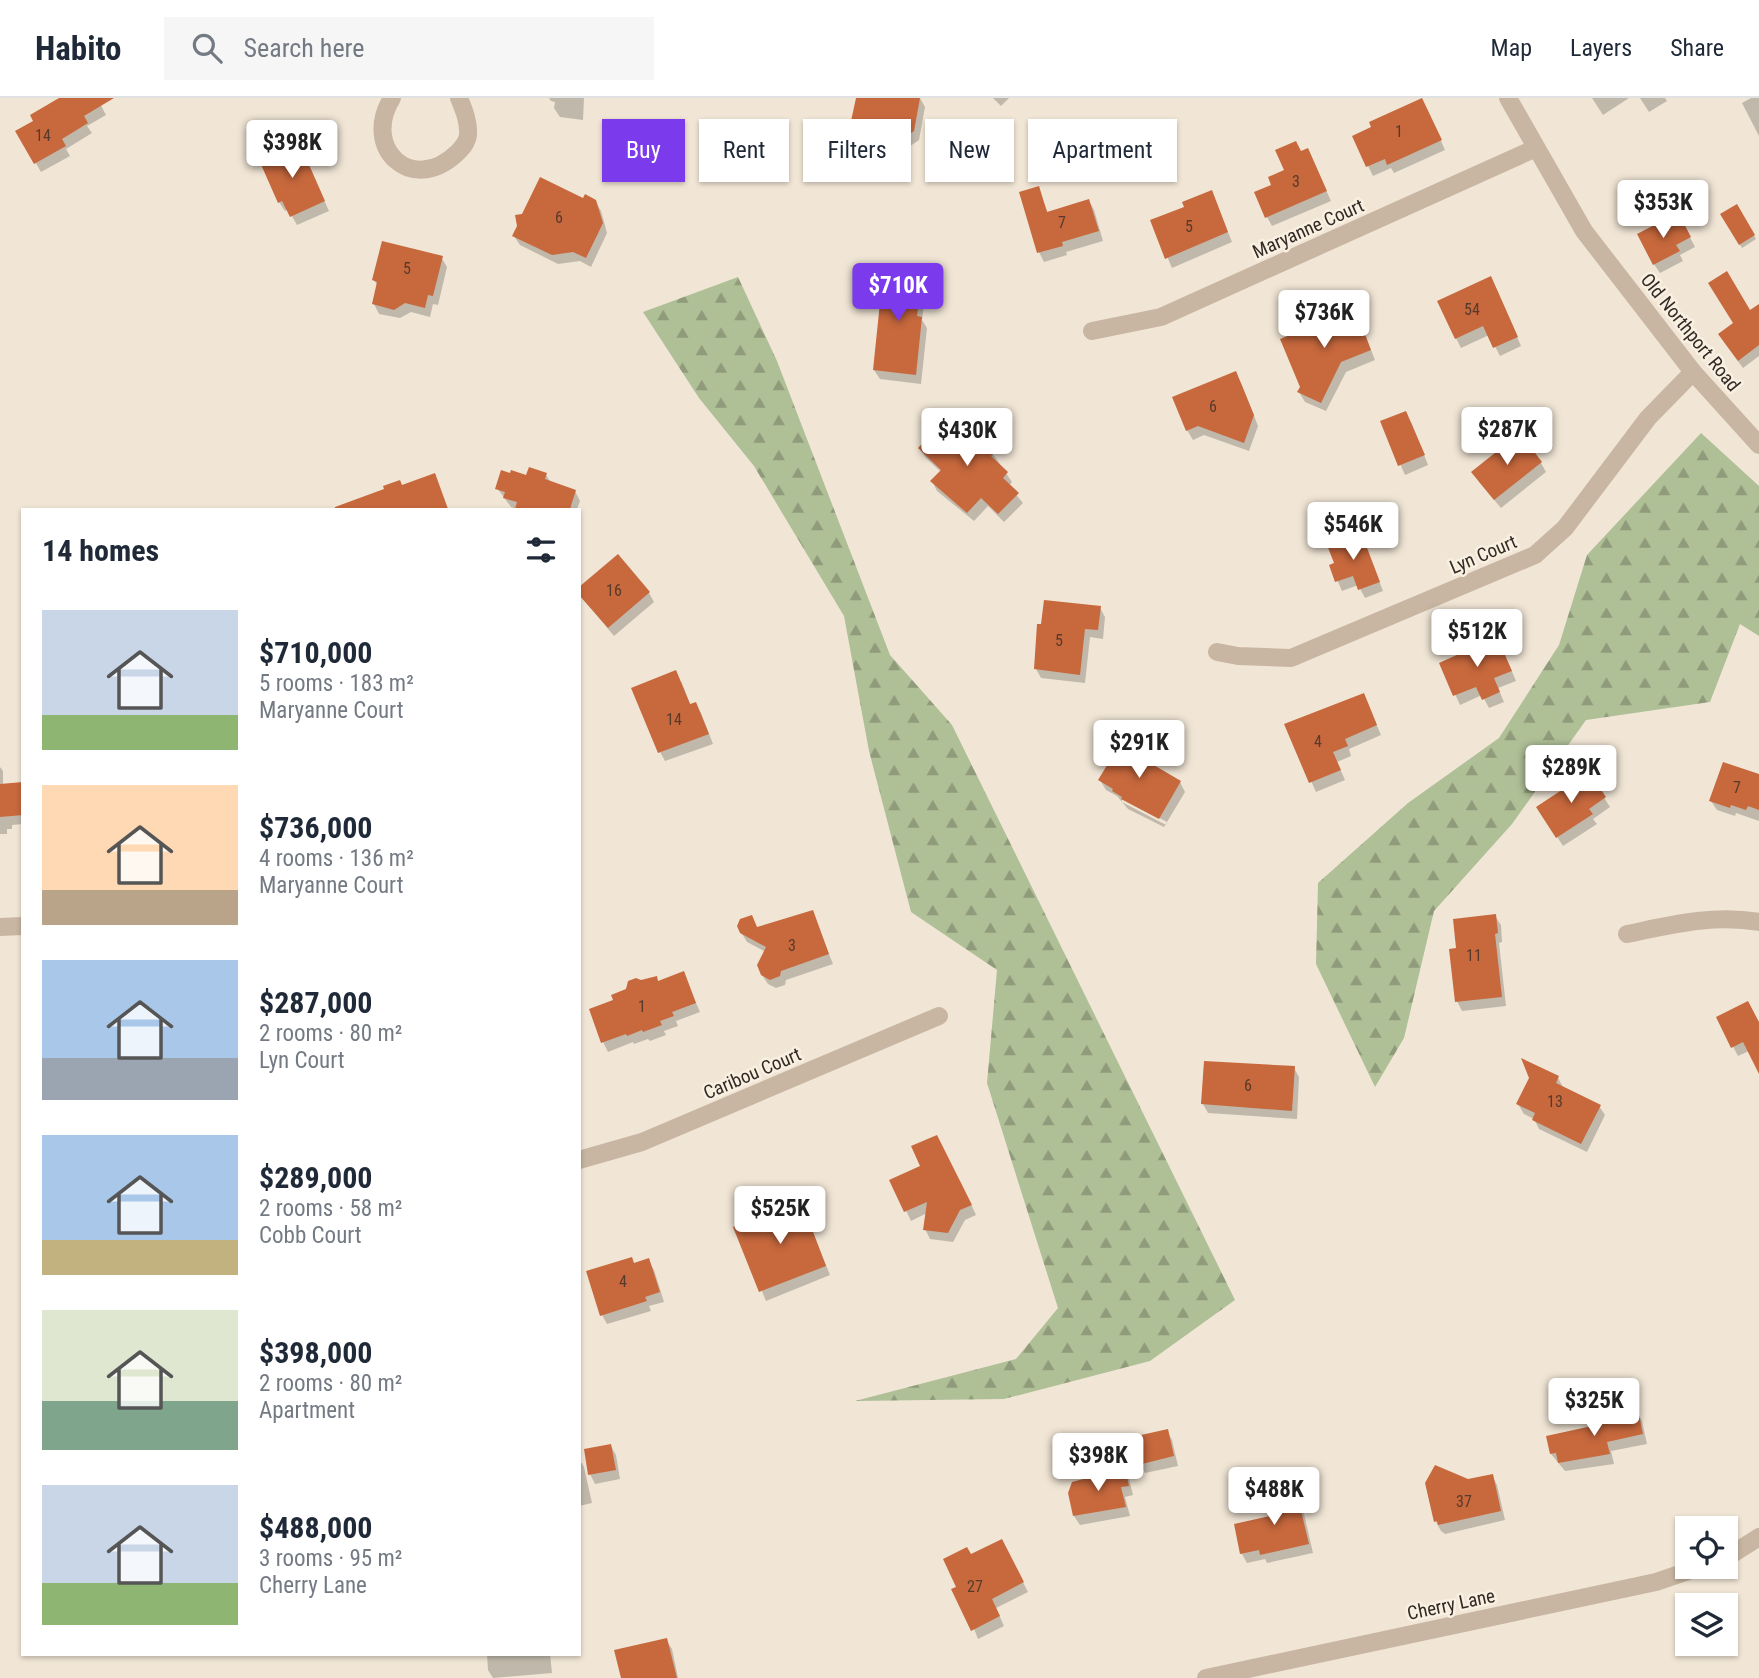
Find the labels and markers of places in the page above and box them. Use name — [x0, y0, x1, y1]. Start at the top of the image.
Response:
pin: $398K — [243, 120, 341, 180]
pin: $353K — [1614, 180, 1712, 240]
pin: $710K — [849, 264, 947, 323]
pin: $736K — [1275, 290, 1373, 350]
pin: $430K — [918, 408, 1016, 468]
pin: $287K — [1458, 408, 1556, 467]
pin: $546K — [1304, 503, 1402, 562]
pin: $512K — [1428, 610, 1526, 669]
pin: $291K — [1090, 720, 1188, 780]
pin: $289K — [1522, 746, 1620, 805]
pin: $525K — [731, 1186, 829, 1246]
pin: $325K — [1545, 1378, 1643, 1438]
pin: $398K — [1049, 1434, 1147, 1493]
pin: $488K — [1225, 1468, 1323, 1527]

